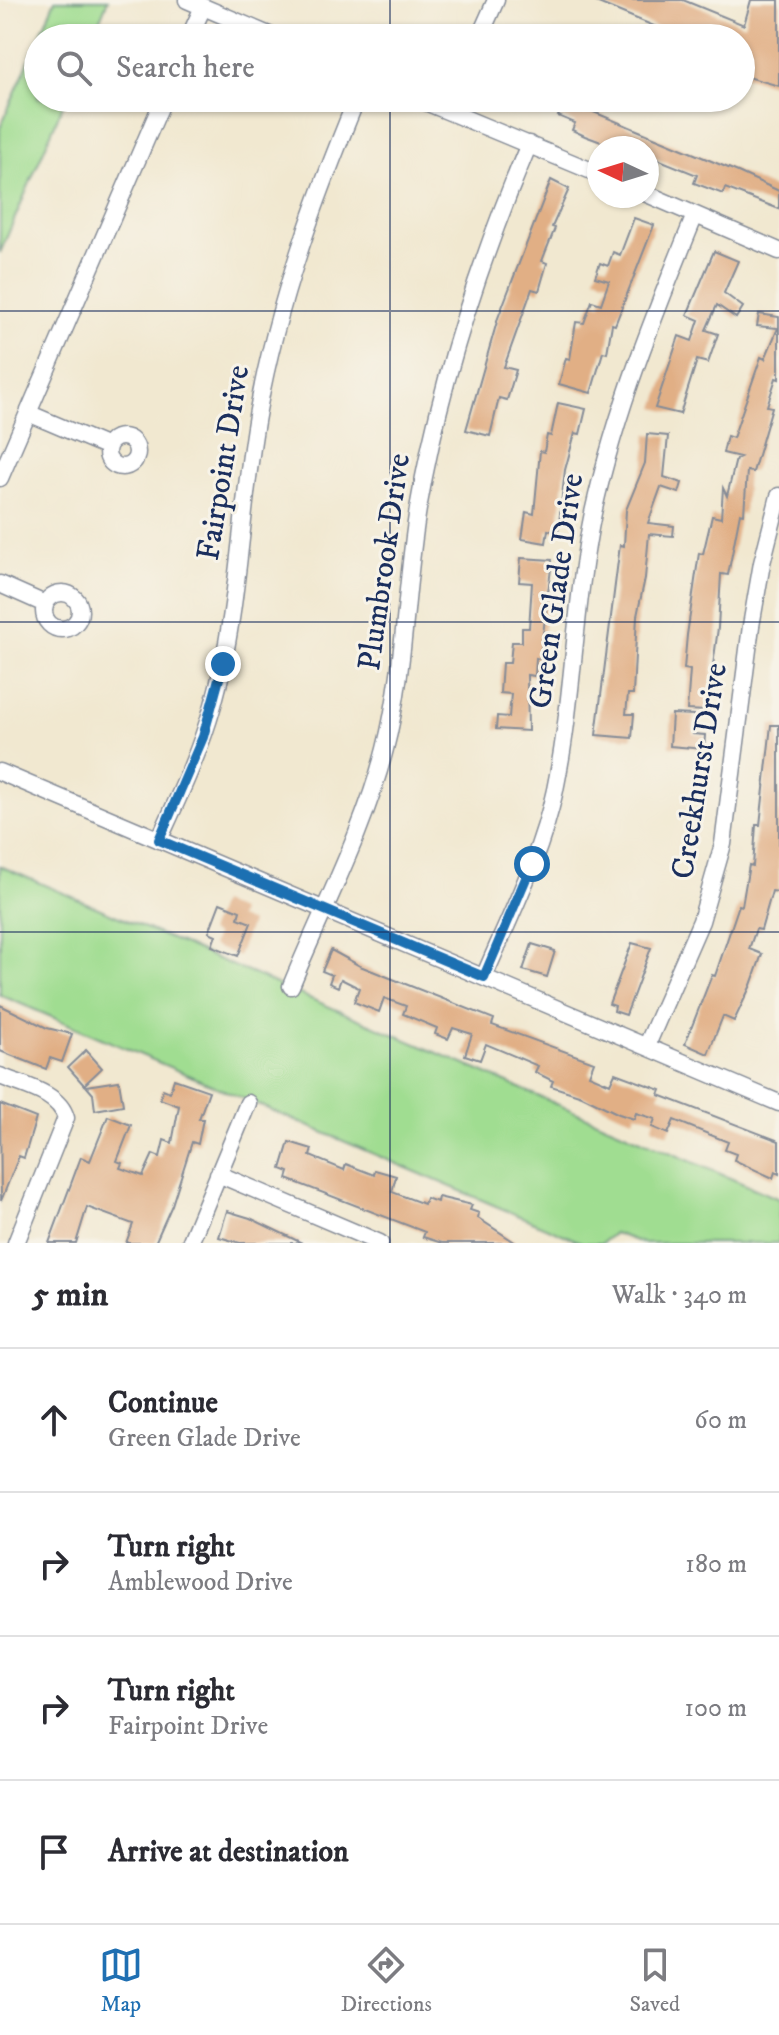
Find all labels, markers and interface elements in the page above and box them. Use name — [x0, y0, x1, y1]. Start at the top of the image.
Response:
search box — [24, 24, 755, 112]
icon: search — [52, 46, 96, 90]
text: Search here — [116, 50, 255, 87]
north arrow — [587, 136, 659, 208]
street label: Fairpoint Drive — [189, 362, 259, 564]
street label: Plumbrook Drive — [350, 451, 420, 673]
street label: Green Glade Drive — [521, 471, 593, 711]
route end — [205, 646, 241, 682]
street label: Creekhurst Drive — [663, 660, 737, 882]
route start — [514, 846, 550, 882]
text: 5 min — [32, 1274, 108, 1316]
text: Walk · 340 m — [612, 1279, 747, 1312]
text: Continue — [108, 1385, 218, 1422]
icon: ahead — [32, 1398, 76, 1442]
text: 60 m — [694, 1404, 747, 1437]
text: Green Glade Drive — [108, 1422, 301, 1455]
text: Turn right — [108, 1529, 235, 1566]
icon: right — [32, 1542, 76, 1586]
text: 180 m — [685, 1548, 747, 1581]
text: Amblewood Drive — [108, 1566, 293, 1599]
text: Turn right — [108, 1673, 235, 1710]
icon: right — [32, 1686, 76, 1730]
text: 100 m — [684, 1692, 747, 1725]
text: Fairpoint Drive — [108, 1710, 268, 1743]
icon: arrive — [32, 1830, 76, 1874]
text: Arrive at destination — [108, 1834, 349, 1871]
tab: Map — [99, 1943, 143, 2018]
tab: Directions — [341, 1943, 432, 2018]
tab: Saved — [630, 1943, 680, 2018]

